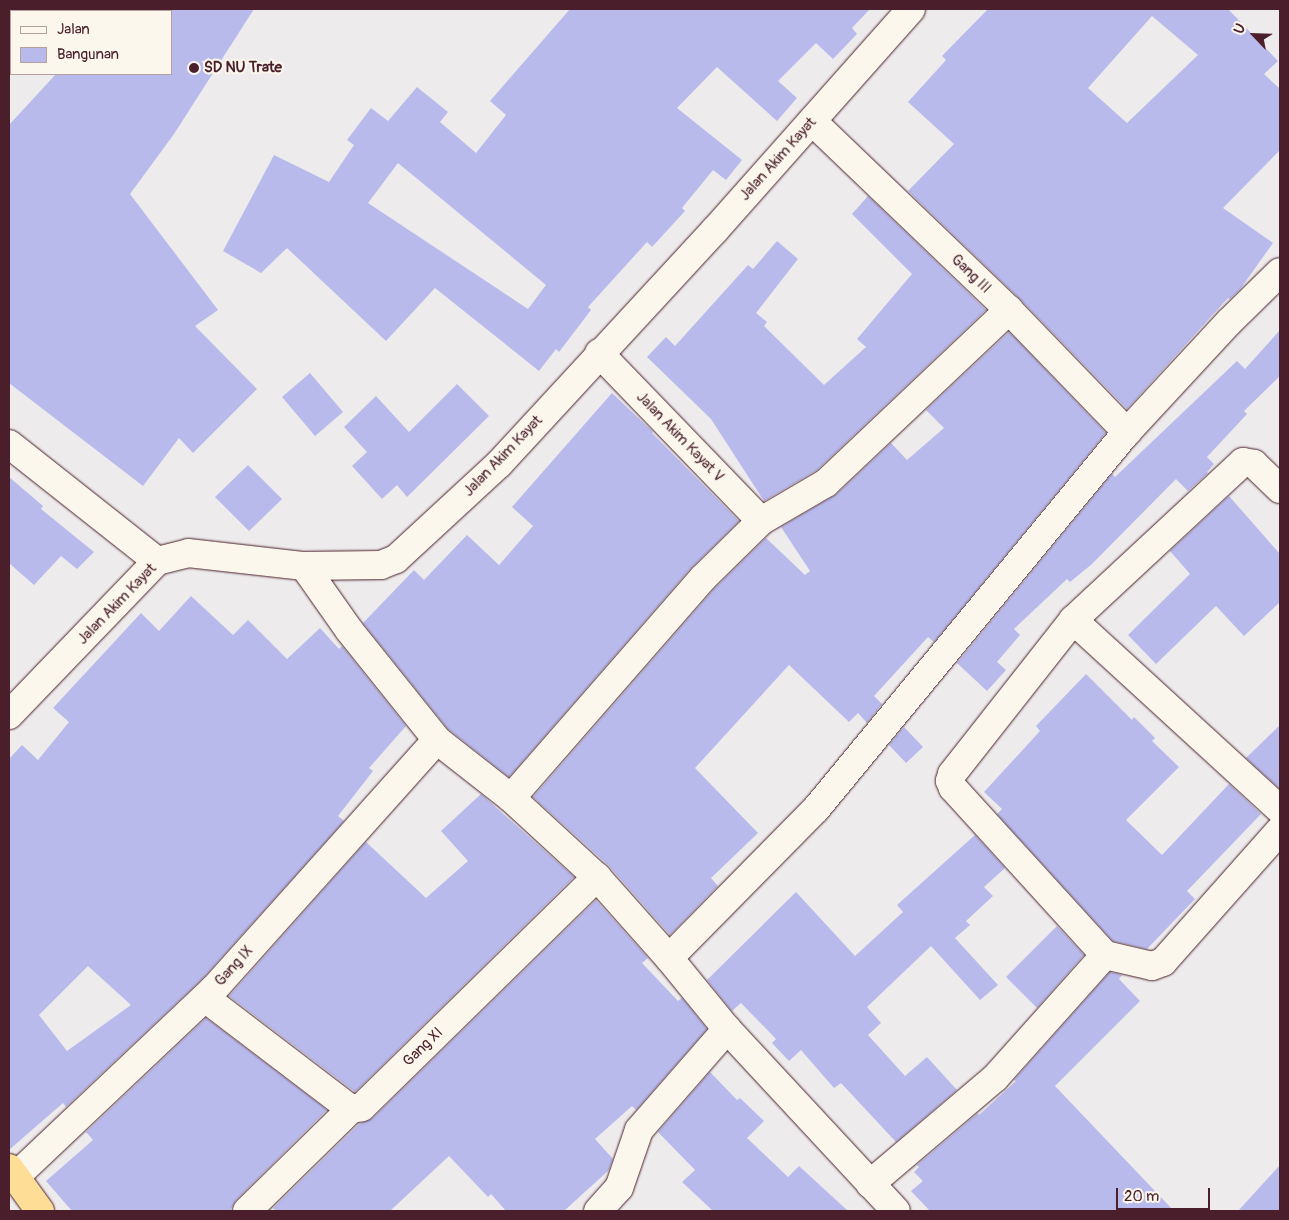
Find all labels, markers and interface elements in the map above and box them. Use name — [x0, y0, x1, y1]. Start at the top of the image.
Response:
legend — [10, 10, 172, 75]
north arrow — [1229, 10, 1279, 60]
text: Jalan — [57, 20, 90, 39]
text: U — [1230, 21, 1249, 36]
text: Bangunan — [57, 45, 119, 64]
place label: SD NU Trate — [204, 59, 282, 77]
marker: SD NU Trate — [188, 62, 200, 74]
street label: Jalan Akim Kayat — [736, 114, 820, 204]
street label: Gang III — [947, 251, 995, 297]
street label: Jalan Akim Kayat V — [633, 388, 727, 486]
street label: Jalan Akim Kayat — [460, 412, 546, 500]
street label: Jalan Akim Kayat — [74, 560, 160, 648]
street label: Gang IX — [211, 942, 257, 990]
street label: Gang XI — [399, 1024, 447, 1070]
scale bar — [1119, 1178, 1213, 1210]
text: 20 m — [1124, 1187, 1159, 1206]

